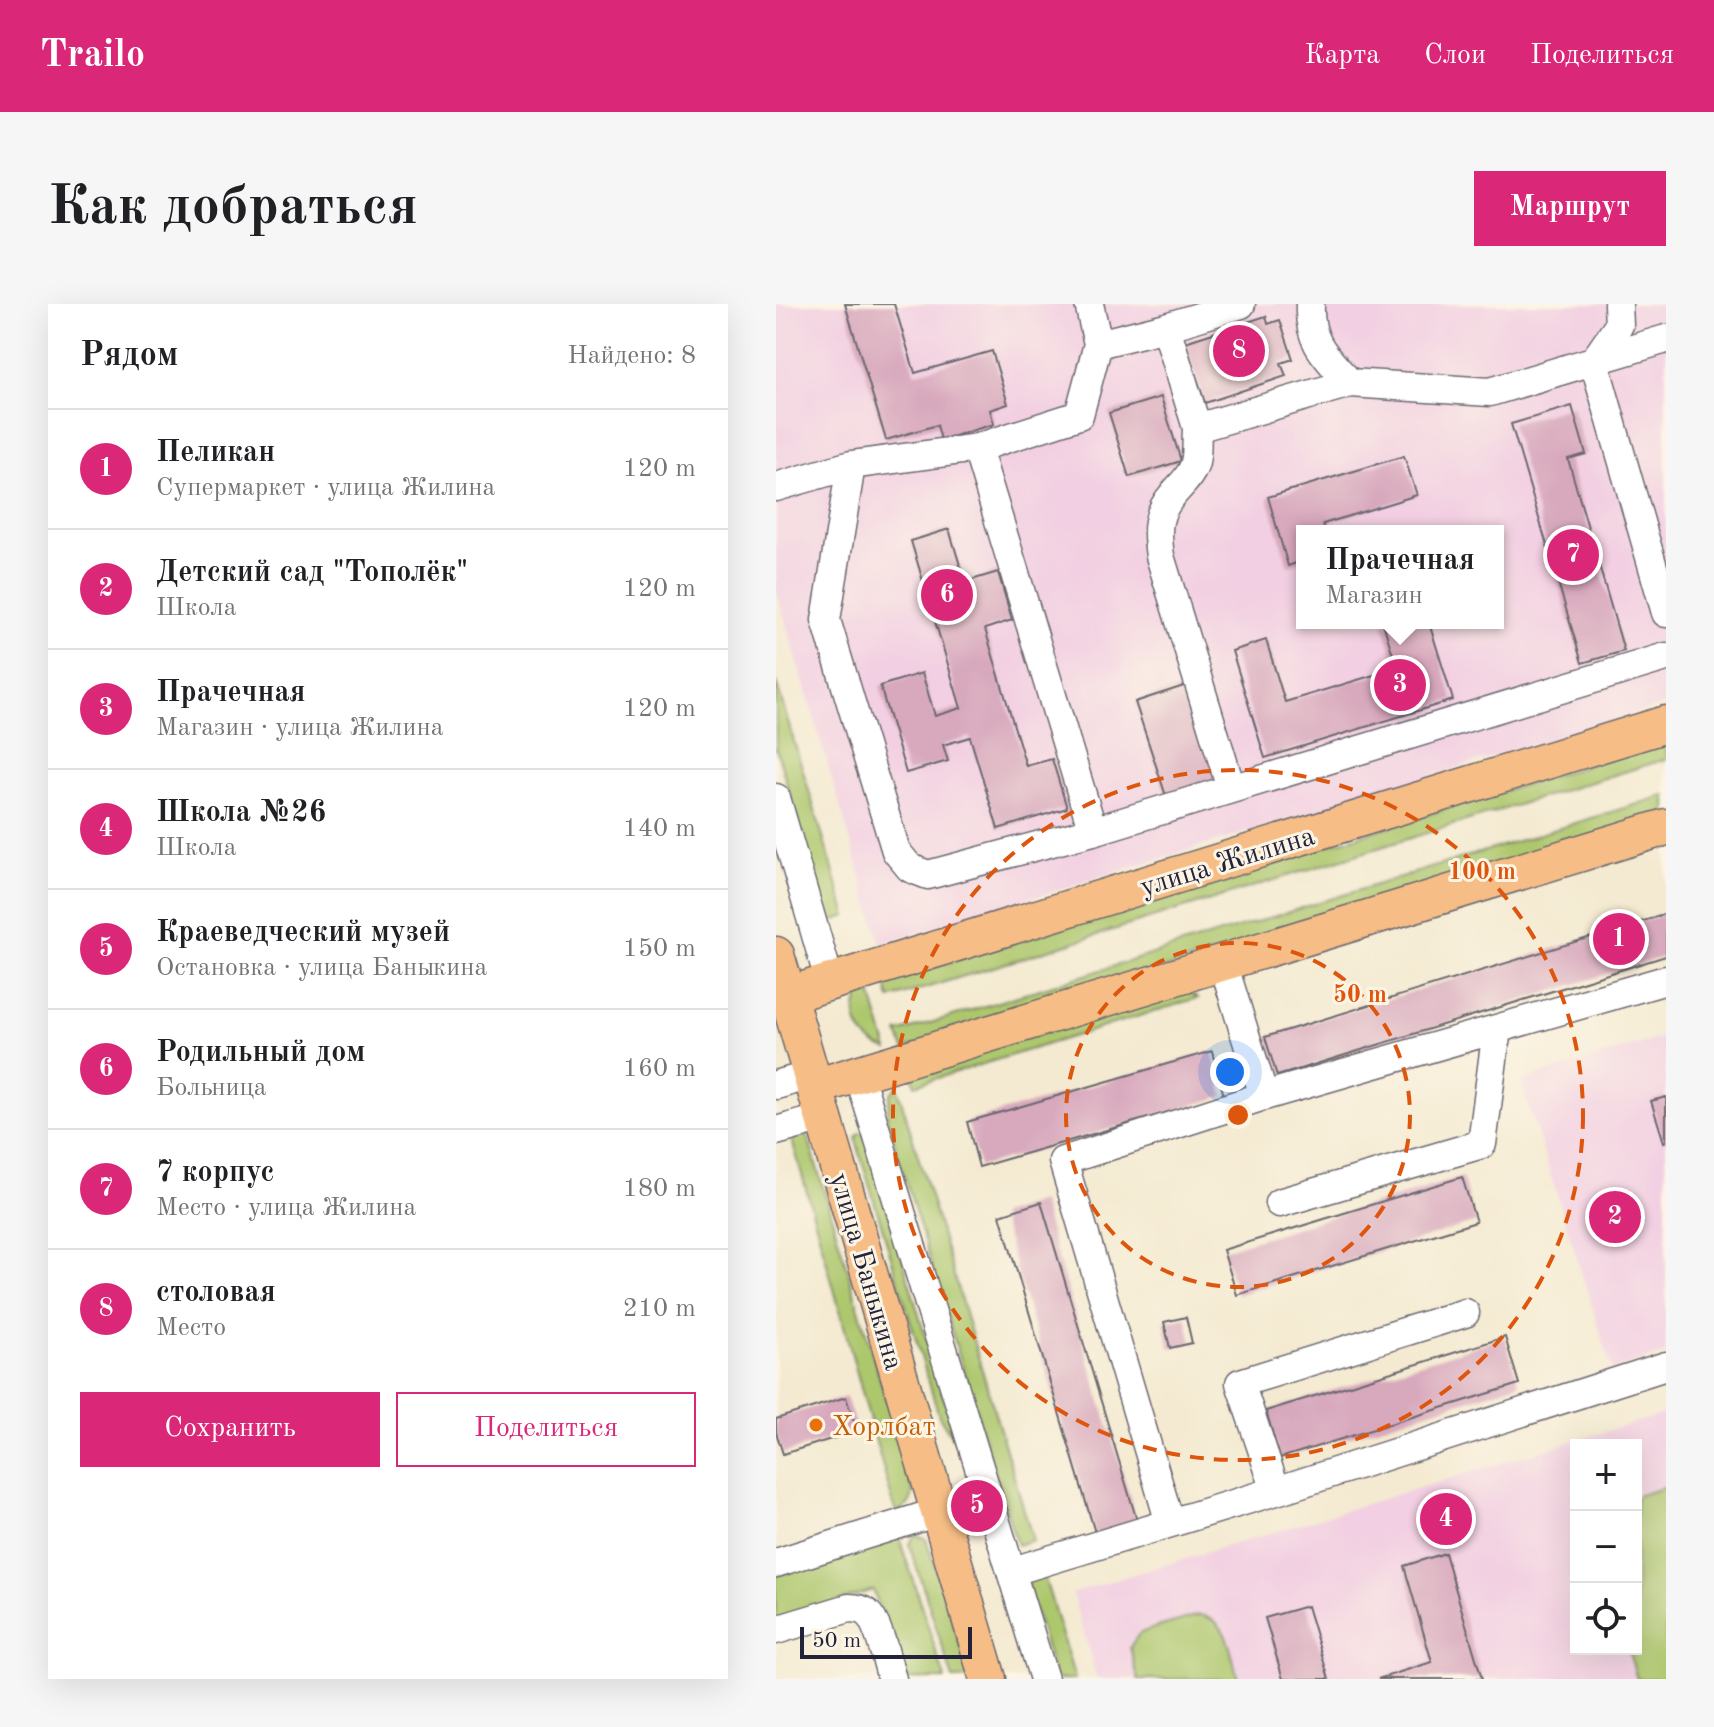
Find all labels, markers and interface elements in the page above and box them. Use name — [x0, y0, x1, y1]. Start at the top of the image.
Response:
text: Trailo — [40, 37, 145, 75]
text: Карта — [1304, 42, 1380, 70]
text: Слои — [1424, 42, 1486, 70]
text: Поделиться — [1530, 42, 1674, 70]
button: Маршрут — [1474, 171, 1666, 246]
text: Как добраться — [48, 180, 418, 236]
pin: 8 — [1213, 321, 1265, 381]
text: Рядом — [80, 339, 179, 373]
text: Найдено: 8 — [567, 343, 696, 369]
text: Пеликан — [156, 438, 275, 468]
text: 1 — [98, 456, 114, 482]
text: 120 m — [623, 456, 696, 482]
text: Супермаркет · улица Жилина — [156, 475, 495, 501]
popup — [1296, 525, 1504, 629]
pin: 7 — [1547, 525, 1599, 585]
text: Прачечная — [1325, 546, 1475, 576]
text: Детский сад "Тополёк" — [156, 558, 468, 588]
pin: 6 — [921, 565, 973, 625]
text: 2 — [98, 576, 114, 602]
text: 120 m — [623, 576, 696, 602]
text: Магазин — [1325, 583, 1423, 609]
text: Школа — [156, 595, 237, 621]
pin: 3 — [1374, 655, 1426, 715]
text: Прачечная — [156, 678, 306, 708]
text: 3 — [98, 696, 114, 722]
text: 120 m — [623, 696, 696, 722]
text: Магазин · улица Жилина — [156, 715, 444, 741]
text: Школа №26 — [156, 798, 326, 828]
text: 4 — [98, 816, 114, 842]
text: 140 m — [623, 816, 696, 842]
street label: улица Жилина — [1137, 823, 1319, 903]
text: Школа — [156, 835, 237, 861]
text: 100 m — [1448, 861, 1516, 885]
pin: 1 — [1593, 909, 1645, 969]
text: Краеведческий музей — [156, 918, 450, 948]
text: 5 — [98, 936, 114, 962]
text: 150 m — [623, 936, 696, 962]
text: Остановка · улица Баныкина — [156, 955, 487, 981]
text: 50 m — [1333, 983, 1387, 1008]
text: Родильный дом — [156, 1038, 366, 1068]
your location — [1210, 1052, 1250, 1092]
text: 6 — [98, 1056, 114, 1082]
text: 160 m — [623, 1056, 696, 1082]
text: Больница — [156, 1075, 267, 1101]
centre of rings — [1224, 1101, 1252, 1129]
text: 7 корпус — [156, 1158, 275, 1188]
street label: улица Баныкина — [824, 1170, 907, 1374]
text: 7 — [98, 1176, 114, 1202]
text: 180 m — [623, 1176, 696, 1202]
pin: 2 — [1589, 1187, 1641, 1247]
text: Место · улица Жилина — [156, 1195, 416, 1221]
text: столовая — [156, 1278, 276, 1308]
text: 8 — [98, 1296, 114, 1322]
text: 210 m — [623, 1296, 696, 1322]
text: Место — [156, 1315, 226, 1341]
button: Сохранить — [80, 1392, 380, 1467]
button: Поделиться — [396, 1392, 696, 1467]
place label: Хорлбат — [832, 1414, 936, 1442]
marker: Хорлбат — [807, 1416, 825, 1434]
map controls — [1570, 1439, 1642, 1655]
button: + — [1570, 1439, 1642, 1511]
pin: 5 — [951, 1476, 1003, 1536]
pin: 4 — [1420, 1489, 1472, 1549]
button: − — [1570, 1511, 1642, 1583]
button: locate — [1570, 1583, 1642, 1655]
scale bar — [800, 1623, 972, 1659]
text: 50 m — [812, 1630, 861, 1652]

